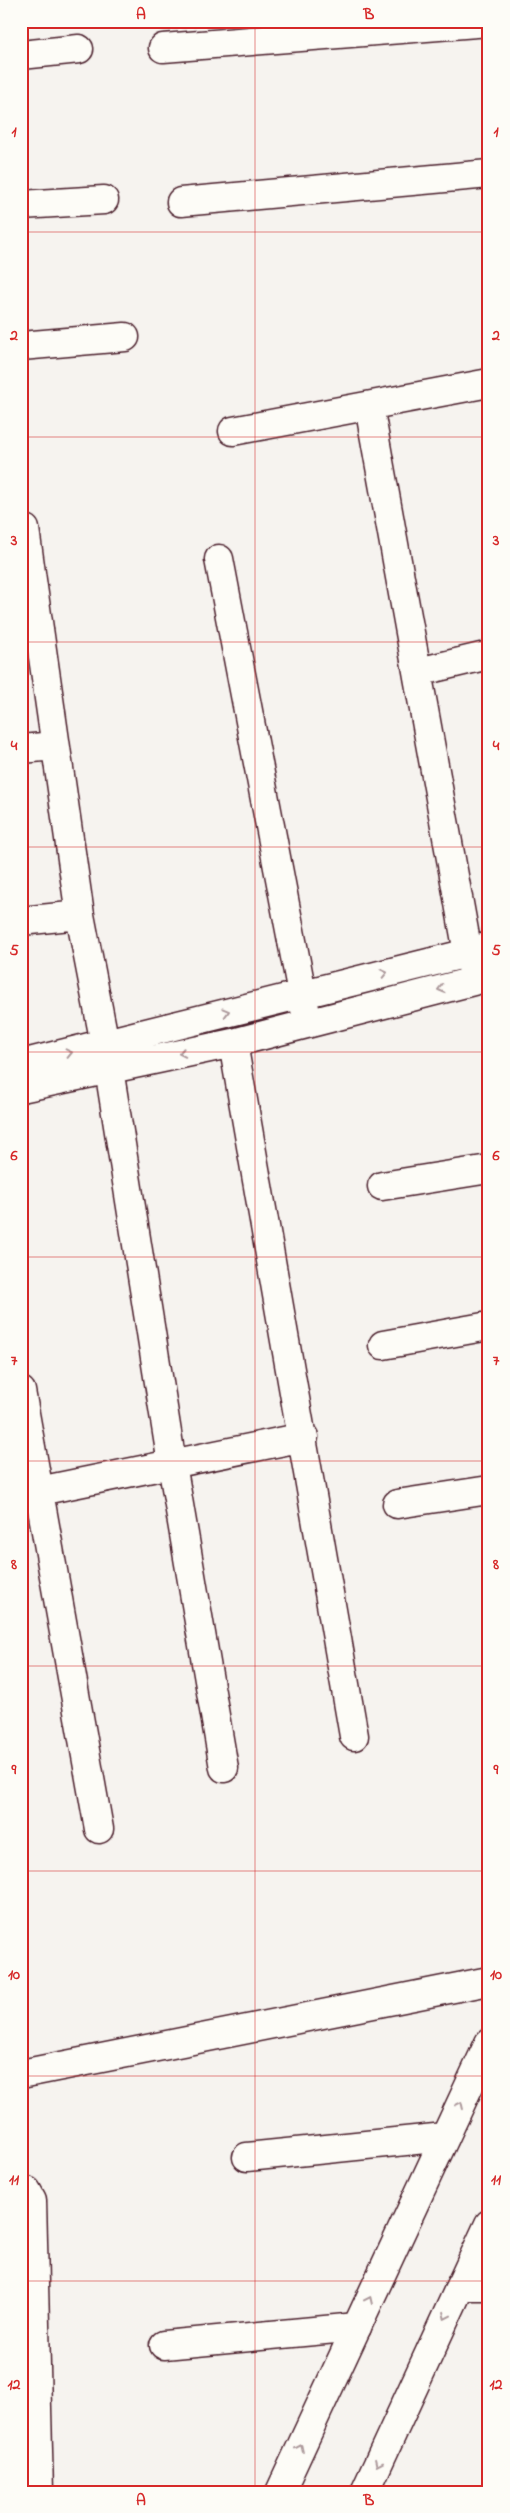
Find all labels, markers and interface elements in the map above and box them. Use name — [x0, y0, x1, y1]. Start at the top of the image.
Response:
text: A — [136, 3, 146, 27]
text: B — [363, 3, 375, 27]
text: 1 — [11, 120, 17, 144]
text: 1 — [493, 120, 499, 144]
text: 2 — [9, 324, 18, 348]
text: 2 — [491, 324, 500, 348]
text: 3 — [10, 529, 18, 553]
text: 3 — [492, 529, 500, 553]
text: 4 — [10, 734, 18, 758]
text: 4 — [492, 734, 500, 758]
text: 5 — [9, 939, 19, 963]
text: 5 — [491, 939, 501, 963]
one-way arrow — [379, 968, 388, 979]
one-way arrow — [437, 983, 446, 994]
one-way arrow — [222, 1008, 230, 1018]
one-way arrow — [64, 1048, 73, 1059]
one-way arrow — [177, 1048, 186, 1058]
text: 6 — [9, 1144, 18, 1168]
text: 6 — [491, 1144, 500, 1168]
text: 7 — [11, 1349, 18, 1373]
text: 7 — [493, 1349, 500, 1373]
text: 8 — [10, 1553, 17, 1577]
text: 8 — [492, 1553, 499, 1577]
text: 9 — [11, 1758, 17, 1782]
text: 9 — [493, 1758, 499, 1782]
text: 10 — [8, 1963, 20, 1987]
text: 10 — [490, 1963, 502, 1987]
one-way arrow — [453, 2101, 464, 2110]
text: 11 — [9, 2168, 20, 2192]
text: 11 — [491, 2168, 502, 2192]
one-way arrow — [363, 2296, 374, 2305]
one-way arrow — [442, 2311, 453, 2320]
text: 12 — [7, 2373, 21, 2397]
text: 12 — [489, 2373, 503, 2397]
one-way arrow — [294, 2444, 305, 2453]
one-way arrow — [374, 2458, 384, 2467]
text: A — [136, 2489, 146, 2513]
text: B — [363, 2489, 375, 2513]

